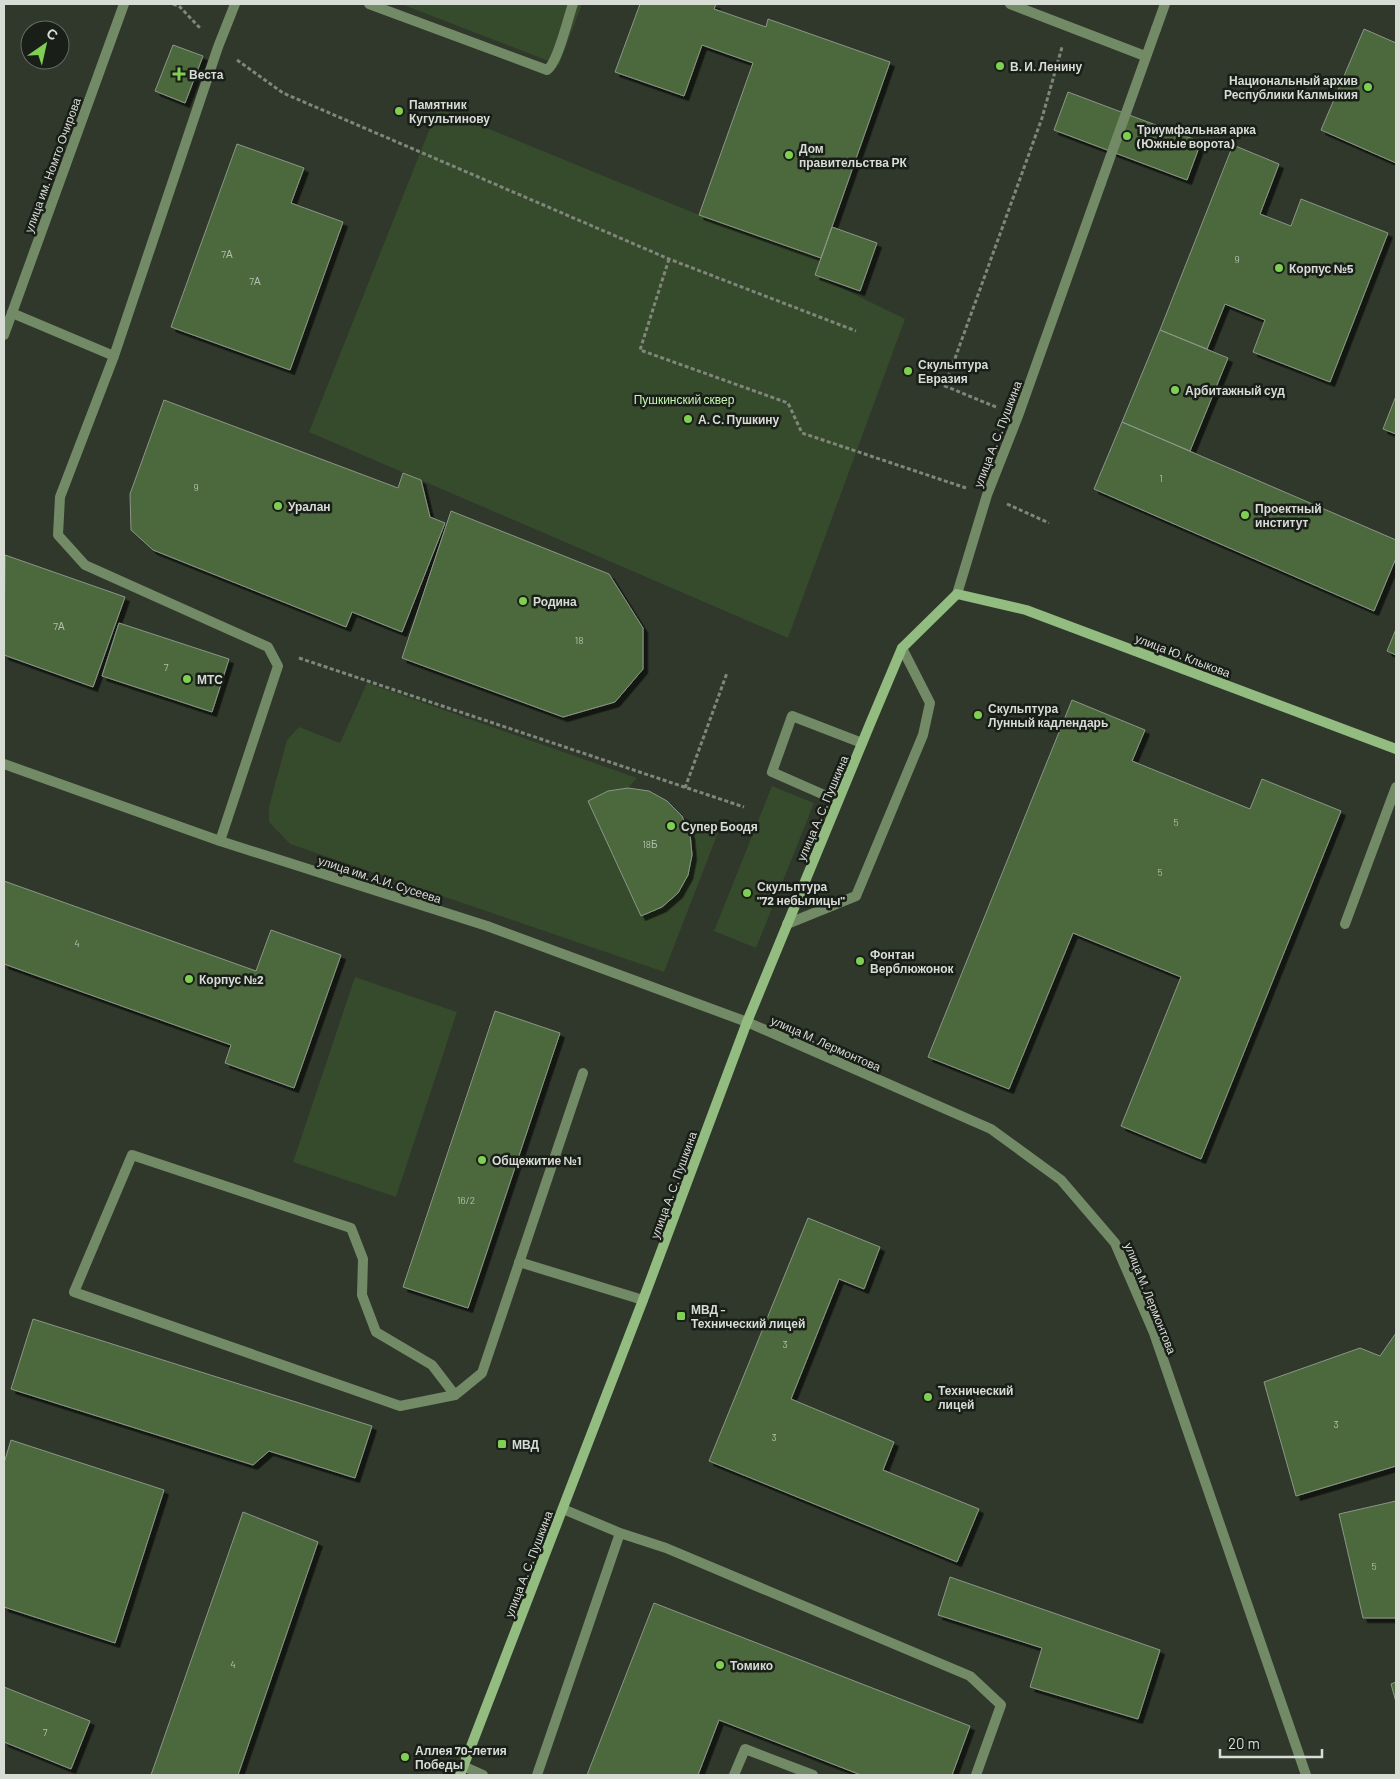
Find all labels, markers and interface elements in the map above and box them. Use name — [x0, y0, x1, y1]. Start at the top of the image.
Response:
north arrow — [20, 20, 70, 70]
text: С — [44, 24, 61, 44]
place label: В. И. Ленину — [1010, 59, 1083, 74]
marker: В. И. Ленину — [994, 60, 1006, 72]
place label: Веста — [189, 67, 224, 81]
marker: Веста — [173, 68, 185, 80]
place label: Национальный архив Республики Калмыкия — [1224, 73, 1358, 102]
marker: Национальный архив Республики Калмыкия — [1362, 81, 1374, 93]
street label: улица им. Номто Очирова — [21, 95, 84, 235]
place label: Памятник Кугультинову — [409, 97, 490, 126]
marker: Памятник Кугультинову — [393, 105, 405, 117]
place label: Триумфальная арка (Южные ворота) — [1136, 122, 1256, 151]
marker: Триумфальная арка (Южные ворота) — [1121, 130, 1133, 142]
place label: Дом правительства РК — [799, 141, 907, 170]
marker: Дом правительства РК — [783, 149, 795, 161]
house number: 7А — [221, 248, 233, 260]
house number: 9 — [1234, 253, 1240, 265]
place label: Корпус №5 — [1289, 261, 1354, 276]
marker: Корпус №5 — [1273, 262, 1285, 274]
house number: 7А — [249, 275, 261, 287]
place label: Скульптура Евразия — [918, 357, 988, 386]
marker: Скульптура Евразия — [902, 365, 914, 377]
street label: улица А. С. Пушкина — [970, 378, 1025, 490]
place label: Арбитажный суд — [1185, 383, 1285, 398]
marker: Арбитажный суд — [1169, 384, 1181, 396]
park label: Пушкинский сквер — [634, 392, 735, 407]
place label: А. С. Пушкину — [698, 412, 780, 427]
marker: А. С. Пушкину — [682, 413, 694, 425]
house number: 1 — [1159, 472, 1163, 484]
house number: 9 — [193, 481, 199, 493]
place label: Уралан — [288, 499, 331, 514]
marker: Уралан — [272, 500, 284, 512]
place label: Проектный институт — [1255, 501, 1322, 530]
marker: Проектный институт — [1239, 509, 1251, 521]
place label: Родина — [533, 594, 577, 609]
marker: Родина — [517, 595, 529, 607]
house number: 7А — [53, 620, 65, 632]
street label: улица Ю. Клыкова — [1133, 630, 1233, 681]
house number: 18 — [575, 634, 583, 646]
house number: 7 — [164, 661, 169, 673]
place label: МТС — [197, 672, 223, 686]
marker: МТС — [181, 673, 193, 685]
place label: Скульптура Лунный кадлендарь — [988, 701, 1108, 730]
marker: Скульптура Лунный кадлендарь — [972, 709, 984, 721]
street label: улица А. С. Пушкина — [793, 753, 852, 863]
house number: 5 — [1173, 816, 1179, 828]
place label: Супер Боодя — [681, 819, 758, 834]
marker: Супер Боодя — [665, 820, 677, 832]
house number: 18Б — [642, 838, 658, 850]
street label: улица им. А.И. Сусеева — [316, 852, 444, 907]
house number: 5 — [1157, 866, 1163, 878]
place label: Скульптура "72 небылицы" — [757, 879, 845, 908]
marker: Скульптура "72 небылицы" — [741, 887, 753, 899]
house number: 4 — [74, 937, 80, 949]
place label: Фонтан Верблюжонок — [870, 947, 955, 976]
marker: Фонтан Верблюжонок — [854, 955, 866, 967]
place label: Корпус №2 — [199, 972, 264, 987]
marker: Корпус №2 — [183, 973, 195, 985]
street label: улица М. Лермонтова — [768, 1012, 883, 1075]
street label: улица А. С. Пушкина — [647, 1129, 700, 1241]
place label: Общежитие №1 — [492, 1153, 581, 1168]
marker: Общежитие №1 — [476, 1154, 488, 1166]
house number: 16/2 — [457, 1194, 475, 1206]
street label: улица М. Лермонтова — [1121, 1240, 1180, 1356]
place label: МВД - Технический лицей — [691, 1302, 805, 1331]
marker: МВД - Технический лицей — [675, 1310, 687, 1322]
house number: 3 — [782, 1338, 788, 1350]
place label: Технический лицей — [938, 1383, 1013, 1412]
marker: Технический лицей — [922, 1391, 934, 1403]
house number: 3 — [1333, 1418, 1339, 1430]
house number: 3 — [771, 1431, 777, 1443]
place label: МВД — [512, 1437, 540, 1452]
marker: МВД — [496, 1438, 508, 1450]
street label: улица А. С. Пушкина — [501, 1508, 556, 1620]
house number: 5 — [1371, 1560, 1377, 1572]
house number: 4 — [230, 1658, 236, 1670]
place label: Томико — [730, 1658, 773, 1672]
marker: Томико — [714, 1659, 726, 1671]
house number: 7 — [43, 1726, 48, 1738]
scale bar — [1220, 1726, 1322, 1758]
text: 20 m — [1228, 1734, 1260, 1752]
place label: Аллея 70-летия Победы — [415, 1743, 507, 1772]
marker: Аллея 70-летия Победы — [399, 1751, 411, 1763]

